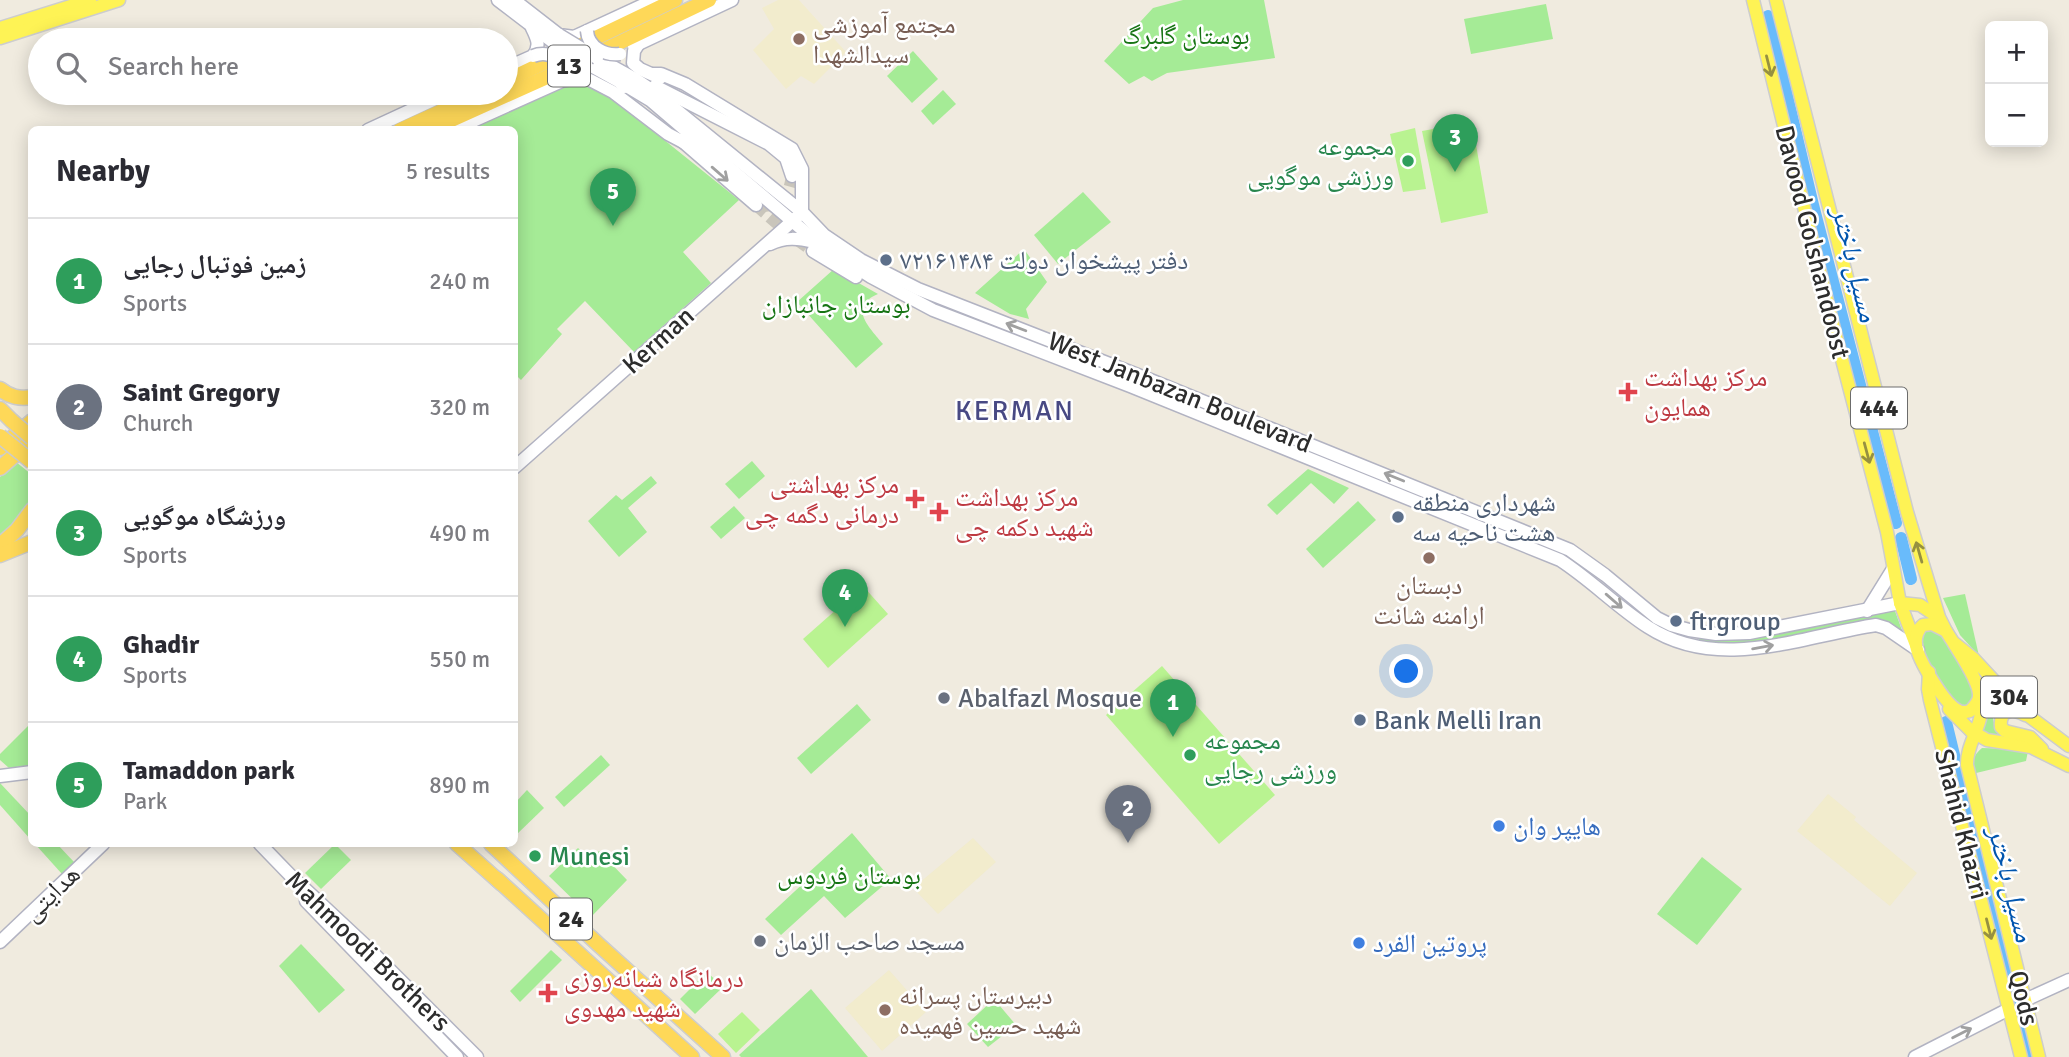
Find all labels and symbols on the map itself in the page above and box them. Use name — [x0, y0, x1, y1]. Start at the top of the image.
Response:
place label: مجتمع آموزشی سیدالشهدا — [813, 9, 956, 71]
park label: بوستان گلبرگ — [1122, 20, 1250, 52]
marker: مجتمع آموزشی سیدالشهدا — [791, 31, 807, 47]
road number: 13 — [548, 46, 590, 86]
one-way arrow — [1763, 54, 1776, 77]
pin: 3 — [1432, 114, 1478, 172]
street label: Davood Golshandoost — [1768, 122, 1857, 362]
place label: مجموعه ورزشی موگویی — [1247, 131, 1394, 193]
marker: مجموعه ورزشی موگویی — [1400, 153, 1416, 169]
one-way arrow — [711, 166, 729, 182]
pin: 5 — [590, 168, 636, 226]
water label: مسیل باختر — [1824, 201, 1886, 326]
place label: دفتر پیشخوان دولت ۷۲۱۶۱۴۸۴ — [900, 245, 1188, 277]
marker: دفتر پیشخوان دولت ۷۲۱۶۱۴۸۴ — [878, 252, 894, 268]
park label: بوستان جانبازان — [761, 289, 911, 321]
street label: Kerman — [616, 300, 701, 381]
one-way arrow — [1005, 320, 1027, 333]
street label: West Janbazan Boulevard — [1043, 325, 1316, 461]
place label: مرکز بهداشت همایون — [1644, 362, 1767, 424]
marker: مرکز بهداشت همایون — [1618, 382, 1638, 402]
road number: 444 — [1851, 388, 1907, 428]
district label: KERMAN — [955, 394, 1075, 428]
one-way arrow — [1861, 441, 1874, 464]
place label: مرکز بهداشتی درمانی دگمه چی — [745, 469, 899, 531]
one-way arrow — [1383, 470, 1405, 483]
place label: مرکز بهداشت شهید دکمه چی — [955, 482, 1094, 544]
place label: شهرداری منطقه هشت ناحیه سه — [1412, 487, 1556, 549]
marker: مرکز بهداشتی درمانی دگمه چی — [905, 489, 925, 509]
marker: مرکز بهداشت شهید دکمه چی — [929, 502, 949, 522]
marker: شهرداری منطقه هشت ناحیه سه — [1390, 509, 1406, 525]
one-way arrow — [1911, 541, 1924, 563]
marker: دبستان ارامنه شانت — [1421, 550, 1437, 566]
pin: 4 — [822, 569, 868, 627]
place label: دبستان ارامنه شانت — [1373, 570, 1485, 632]
one-way arrow — [1605, 593, 1623, 609]
place label: ftrgroup — [1690, 606, 1781, 638]
marker: ftrgroup — [1668, 613, 1684, 629]
one-way arrow — [1751, 640, 1774, 654]
your location — [1389, 654, 1423, 688]
road number: 304 — [1981, 676, 2037, 718]
pin: 1 — [1150, 679, 1196, 737]
place label: Abalfazl Mosque — [958, 683, 1142, 715]
marker: Abalfazl Mosque — [936, 690, 952, 706]
place label: Bank Melli Iran — [1374, 705, 1542, 737]
marker: Bank Melli Iran — [1352, 712, 1368, 728]
place label: مجموعه ورزشی رجایی — [1204, 725, 1337, 787]
street label: Shahid Khazri — [1927, 746, 1995, 903]
marker: مجموعه ورزشی رجایی — [1182, 747, 1198, 763]
pin: 2 — [1105, 785, 1151, 843]
place label: هایپر وان — [1513, 811, 1601, 843]
marker: هایپر وان — [1491, 818, 1507, 834]
water label: مسیل باختر — [1980, 821, 2042, 946]
place label: Munesi — [549, 841, 630, 873]
marker: Munesi — [527, 848, 543, 864]
street label: هدایتی — [16, 859, 87, 929]
park label: بوستان فردوس — [777, 860, 921, 892]
street label: Mahmoodi Brothers — [278, 865, 457, 1039]
road number: 24 — [550, 898, 592, 939]
one-way arrow — [1983, 917, 1996, 940]
place label: مسجد صاحب الزمان — [774, 926, 965, 958]
place label: پروتین الفرد — [1373, 928, 1487, 960]
marker: مسجد صاحب الزمان — [752, 933, 768, 949]
marker: پروتین الفرد — [1351, 935, 1367, 951]
place label: درمانگاه شبانه‌روزی شهید مهدوی — [564, 963, 744, 1025]
street label: Qods — [2001, 967, 2045, 1029]
place label: دبیرستان پسرانه شهید حسین فهمیده — [899, 980, 1081, 1042]
marker: درمانگاه شبانه‌روزی شهید مهدوی — [538, 983, 558, 1003]
marker: دبیرستان پسرانه شهید حسین فهمیده — [877, 1002, 893, 1018]
one-way arrow — [1951, 1025, 1972, 1039]

